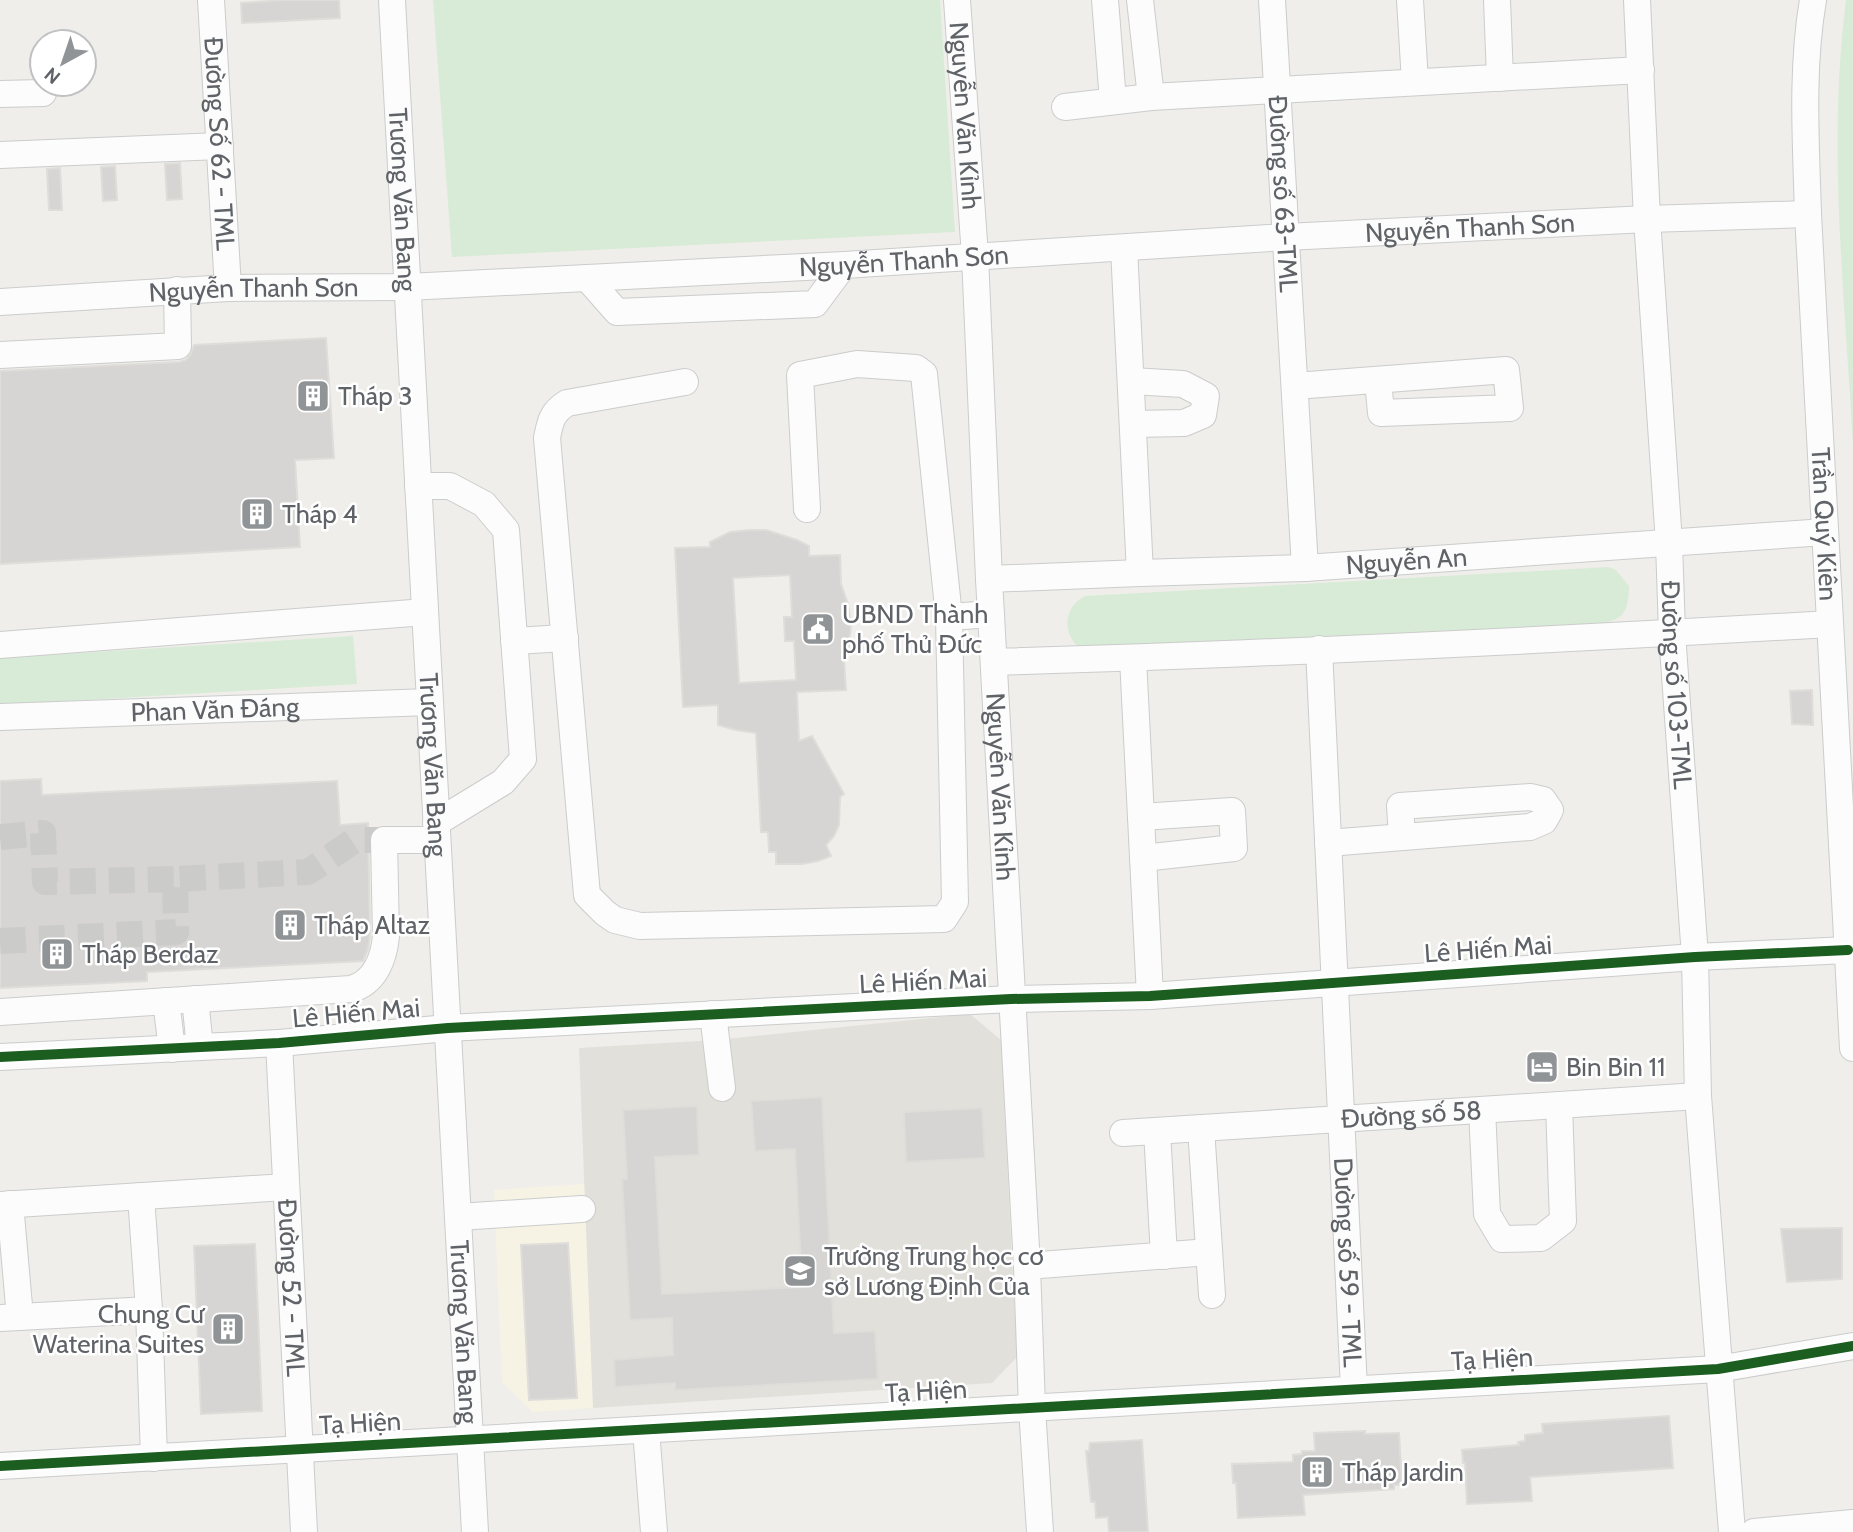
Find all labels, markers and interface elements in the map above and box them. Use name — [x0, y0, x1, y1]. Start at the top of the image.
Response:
street label: Nguyễn Văn Kỉnh — [943, 21, 988, 211]
north arrow — [28, 28, 98, 98]
street label: Đường Số 62 - TML — [197, 36, 242, 251]
text: N — [40, 63, 65, 89]
street label: Đường số 63-TML — [1262, 94, 1305, 293]
street label: Trương Văn Bang — [382, 107, 424, 294]
street label: Nguyễn Thanh Sơn — [1364, 207, 1576, 249]
street label: Nguyễn Thanh Sơn — [798, 239, 1010, 283]
street label: Nguyễn Thanh Sơn — [148, 271, 359, 309]
building icon: Tháp 3 — [294, 377, 332, 415]
place label: Tháp 3 — [338, 380, 413, 412]
street label: Trần Quý Kiên — [1805, 446, 1845, 602]
building icon: Tháp 4 — [238, 495, 276, 533]
place label: Tháp 4 — [282, 498, 358, 530]
street label: Nguyễn An — [1345, 541, 1468, 581]
street label: Đường số 103-TML — [1654, 580, 1699, 790]
place label: UBND Thành phố Thủ Đức — [842, 598, 988, 660]
public building icon: UBND Thành phố Thủ Đức — [799, 610, 837, 648]
street label: Trương Văn Bang — [412, 672, 454, 859]
street label: Phan Văn Đáng — [130, 691, 301, 728]
street label: Nguyễn Văn Kỉnh — [979, 692, 1022, 882]
building icon: Tháp Altaz — [271, 906, 309, 944]
place label: Tháp Altaz — [314, 909, 430, 941]
street label: Lê Hiến Mai — [1423, 929, 1553, 969]
building icon: Tháp Berdaz — [38, 935, 76, 973]
place label: Tháp Berdaz — [82, 938, 218, 970]
street label: Lê Hiến Mai — [858, 962, 988, 1000]
street label: Lê Hiến Mai — [291, 991, 421, 1035]
hotel icon: Bin Bin 11 — [1523, 1048, 1561, 1086]
place label: Bin Bin 11 — [1566, 1051, 1665, 1083]
street label: Đường số 58 — [1340, 1094, 1483, 1135]
street label: Dường số 59 - TML — [1327, 1157, 1369, 1368]
street label: Đường 52 - TML — [271, 1198, 312, 1377]
street label: Trương Văn Bang — [443, 1239, 485, 1426]
place label: Trường Trung học cơ sở Lương Định Của — [824, 1240, 1044, 1302]
school or university icon: Trường Trung học cơ sở Lương Định Của — [781, 1252, 819, 1290]
place label: Chung Cư Waterina Suites — [33, 1298, 206, 1360]
building icon: Chung Cư Waterina Suites — [209, 1310, 247, 1348]
street label: Tạ Hiện — [1450, 1341, 1534, 1377]
street label: Tạ Hiện — [884, 1373, 968, 1409]
street label: Tạ Hiện — [318, 1405, 402, 1441]
building icon: Tháp Jardin — [1298, 1453, 1336, 1491]
place label: Tháp Jardin — [1342, 1456, 1464, 1488]

